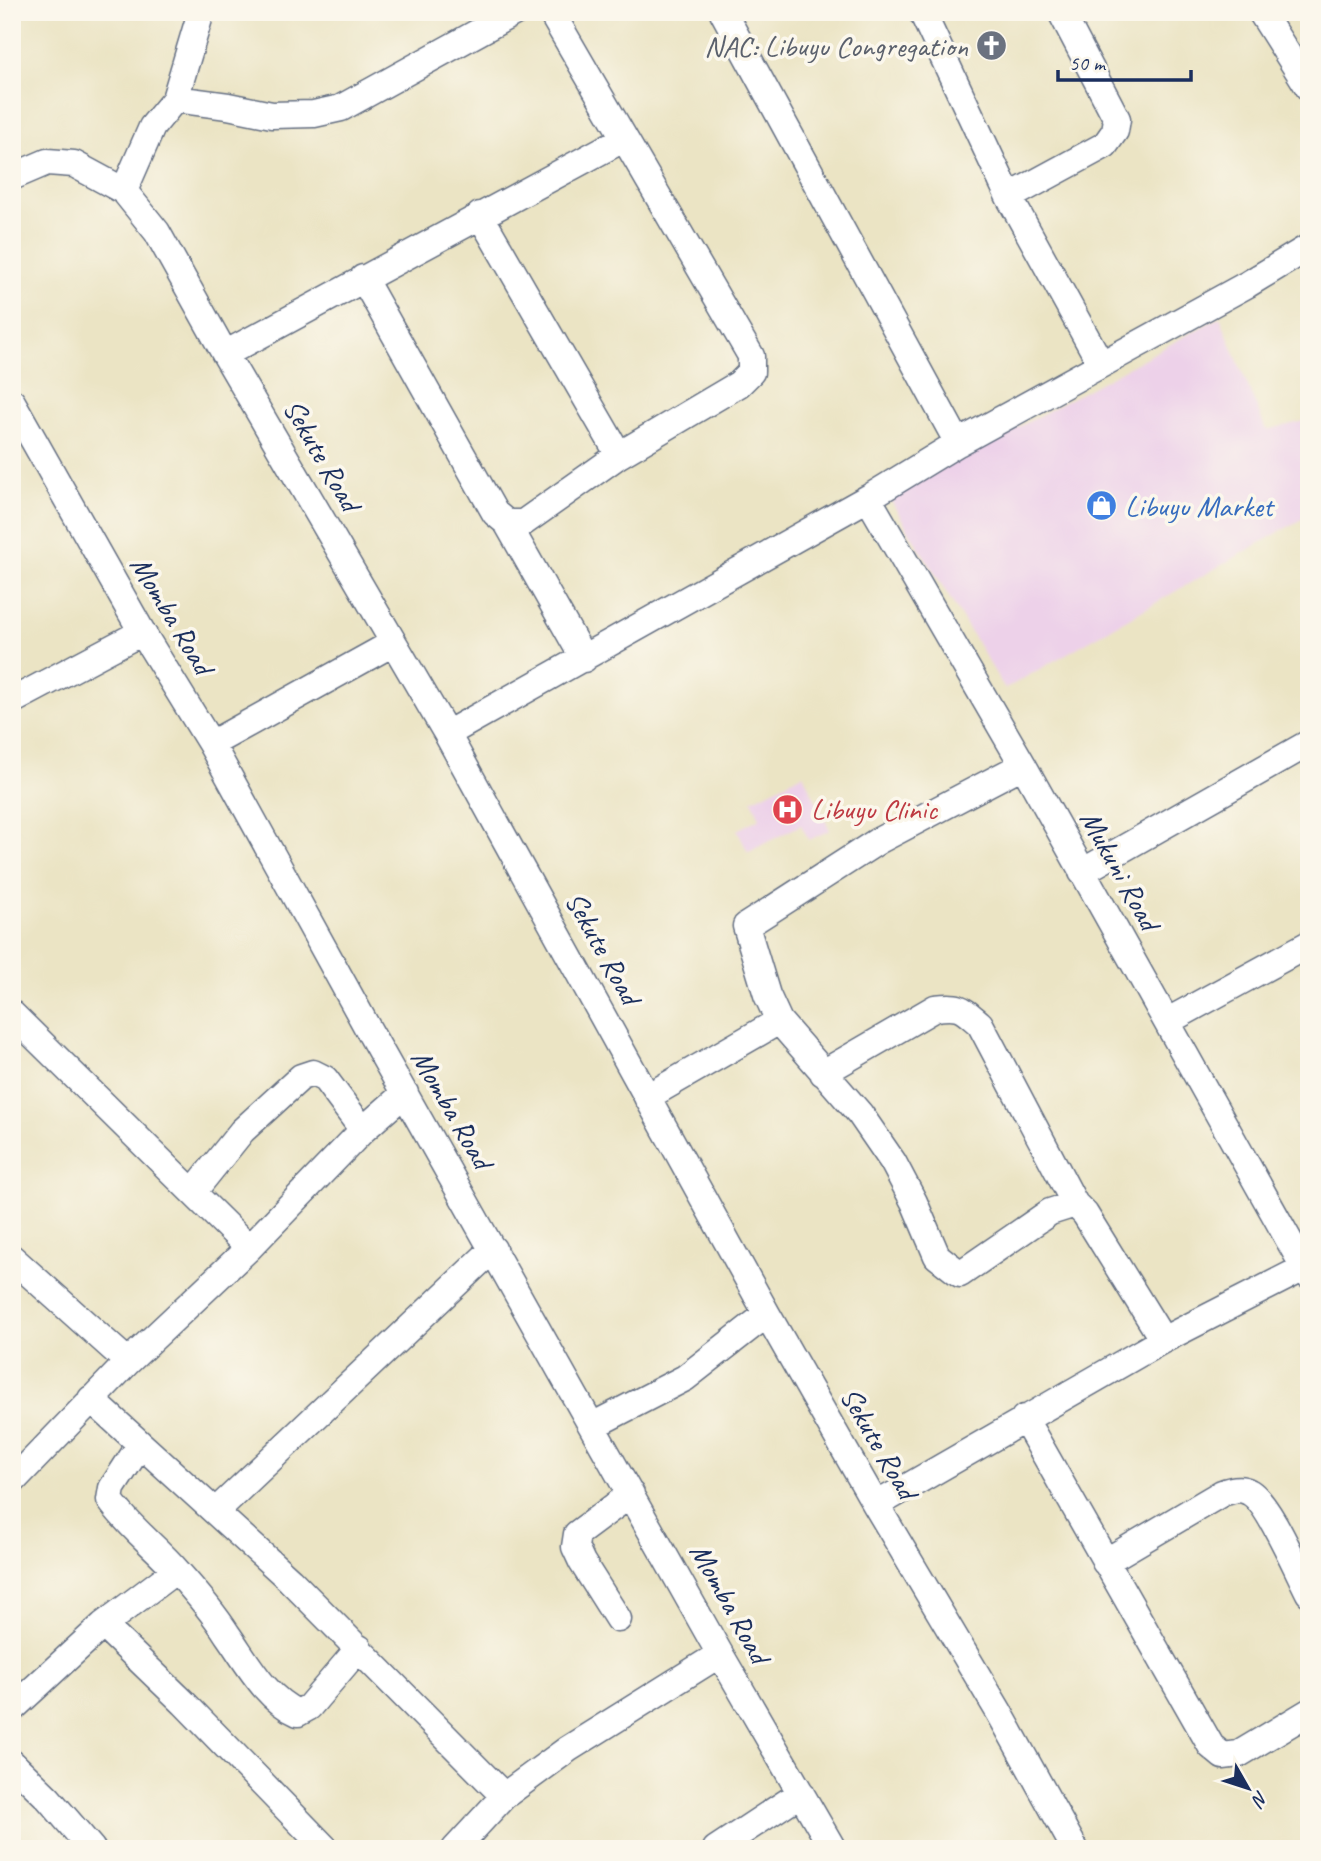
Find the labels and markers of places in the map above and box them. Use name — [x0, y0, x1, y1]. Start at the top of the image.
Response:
place label: NAC: Libuyu Congregation — [704, 27, 968, 65]
church icon: NAC: Libuyu Congregation — [974, 29, 1008, 63]
place label: Libuyu Market — [1125, 487, 1276, 525]
shop icon: Libuyu Market — [1085, 489, 1119, 523]
place label: Libuyu Clinic — [811, 790, 938, 828]
hospital icon: Libuyu Clinic — [771, 792, 805, 826]

